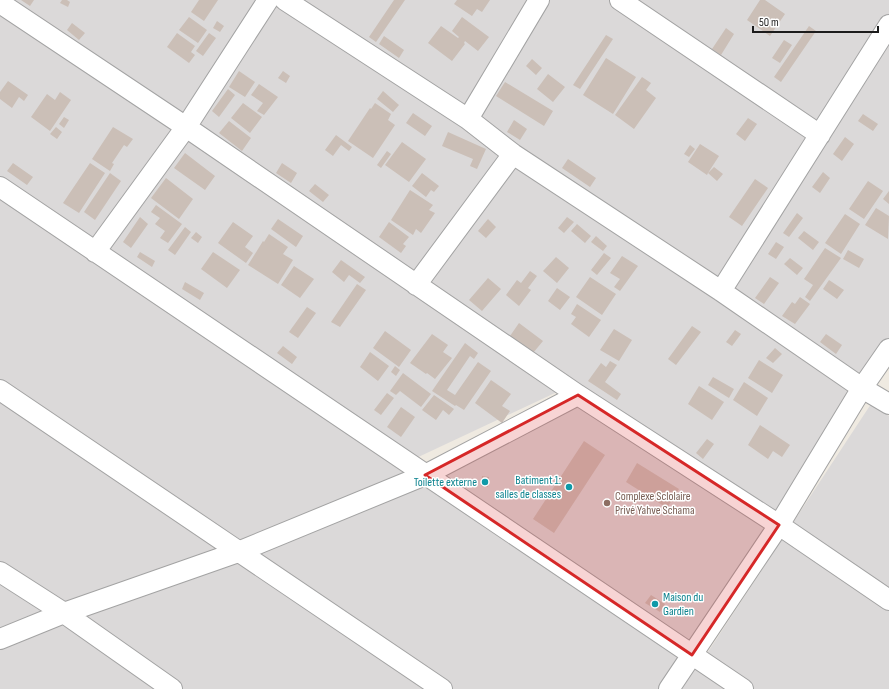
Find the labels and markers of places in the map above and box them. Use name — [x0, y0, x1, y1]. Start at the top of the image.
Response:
place label: Batiment 1: salles de classes — [496, 473, 561, 502]
place label: Toilette externe — [414, 475, 477, 490]
marker: Toilette externe — [480, 477, 490, 487]
marker: Batiment 1: salles de classes — [564, 482, 574, 492]
place label: Complexe Sclolaire Privé Yahve Schama — [615, 489, 695, 518]
marker: Complexe Sclolaire Privé Yahve Schama — [602, 498, 612, 508]
place label: Maison du Gardien — [663, 590, 703, 619]
marker: Maison du Gardien — [650, 599, 660, 609]

